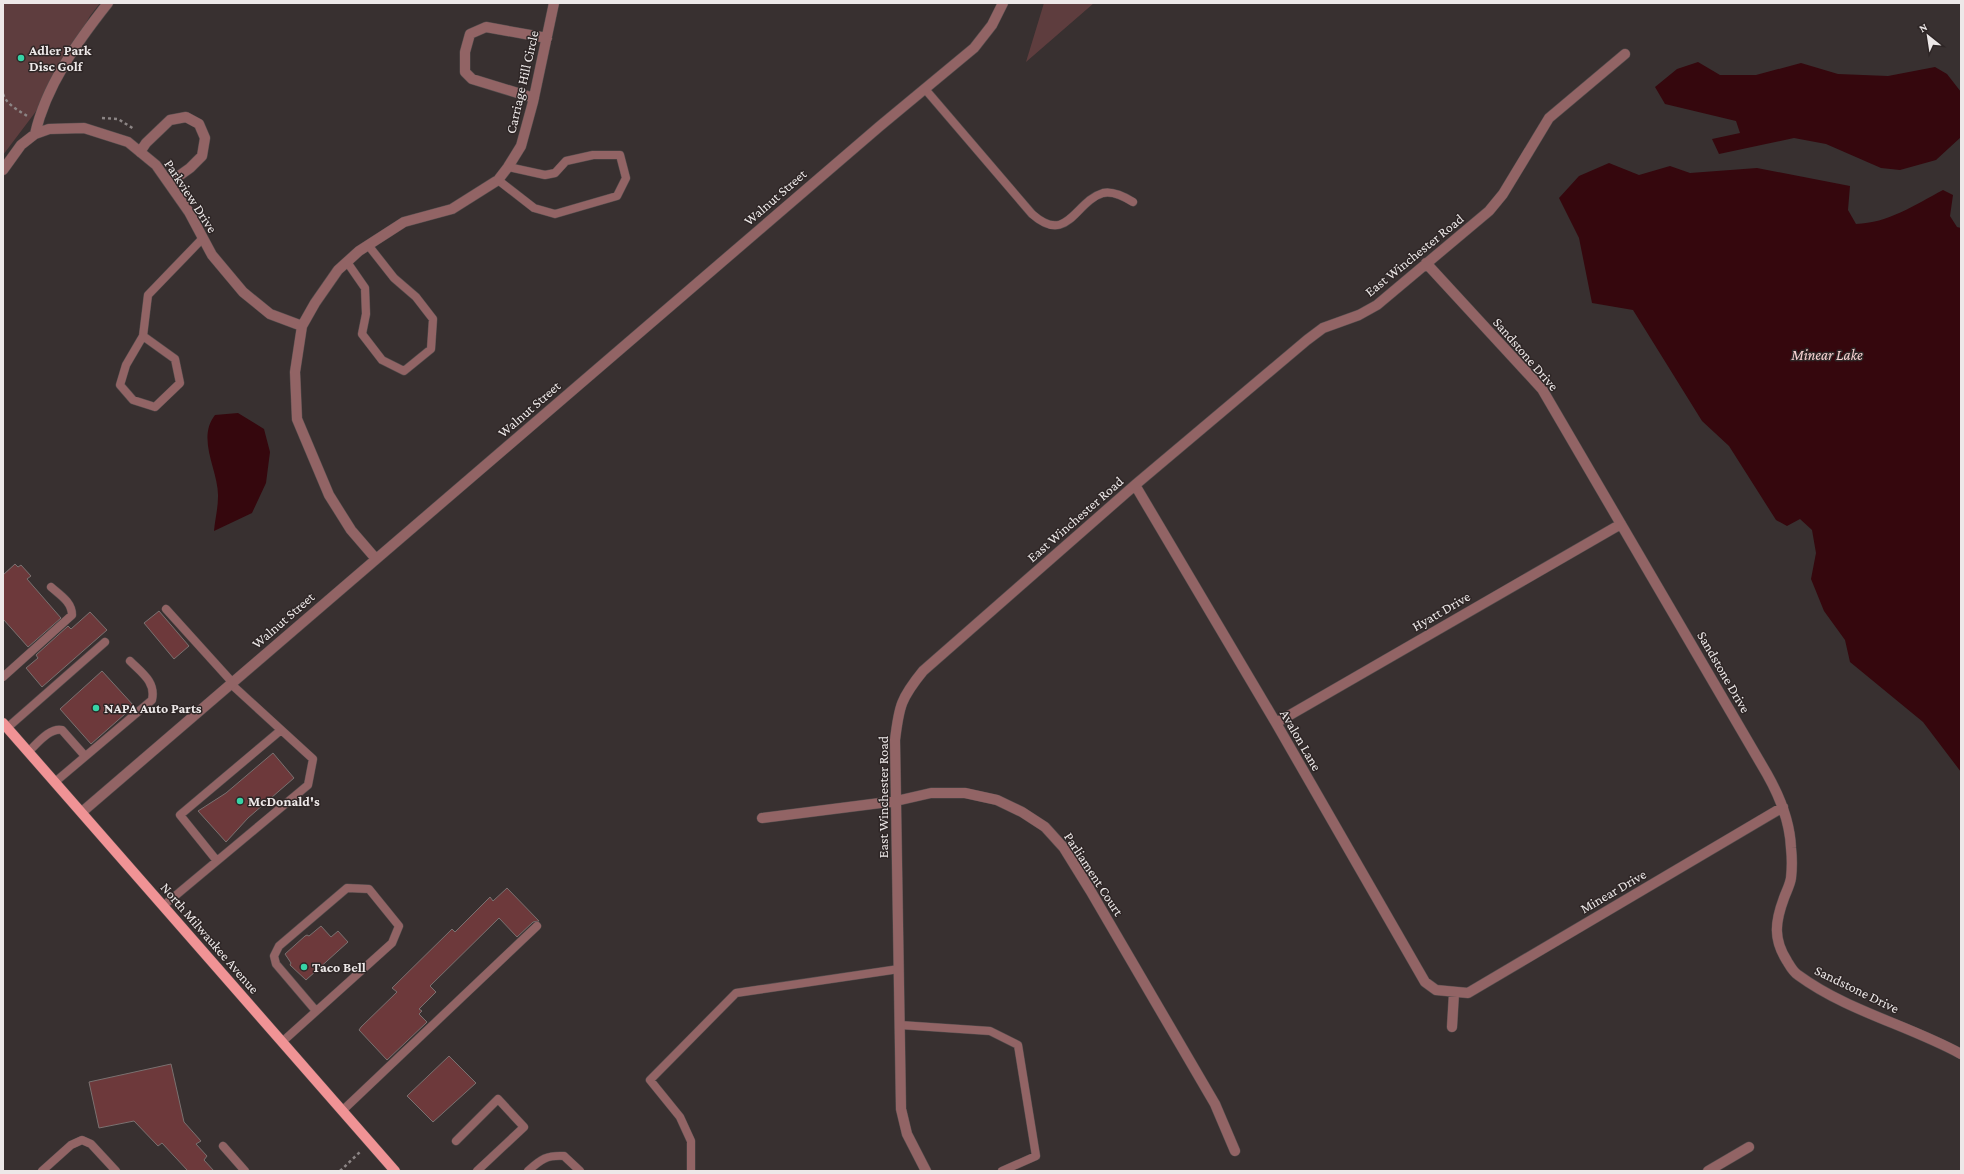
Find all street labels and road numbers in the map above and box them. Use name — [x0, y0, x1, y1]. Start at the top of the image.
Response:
street label: Carriage Hill Circle — [502, 29, 542, 135]
street label: Parkview Drive — [161, 156, 221, 236]
street label: Walnut Street — [741, 165, 810, 228]
street label: East Winchester Road — [1361, 210, 1467, 300]
street label: Sandstone Drive — [1490, 314, 1562, 394]
street label: Walnut Street — [495, 377, 564, 440]
street label: East Winchester Road — [1024, 472, 1127, 565]
street label: Walnut Street — [249, 588, 318, 651]
street label: Hyatt Drive — [1409, 588, 1473, 634]
street label: Sandstone Drive — [1694, 628, 1754, 716]
street label: Avalon Lane — [1277, 706, 1325, 774]
street label: East Winchester Road — [875, 735, 891, 858]
street label: Parliament Court — [1061, 829, 1127, 919]
street label: Minear Drive — [1577, 866, 1649, 916]
street label: North Milwaukee Avenue — [158, 879, 262, 997]
street label: Sandstone Drive — [1812, 962, 1902, 1016]

